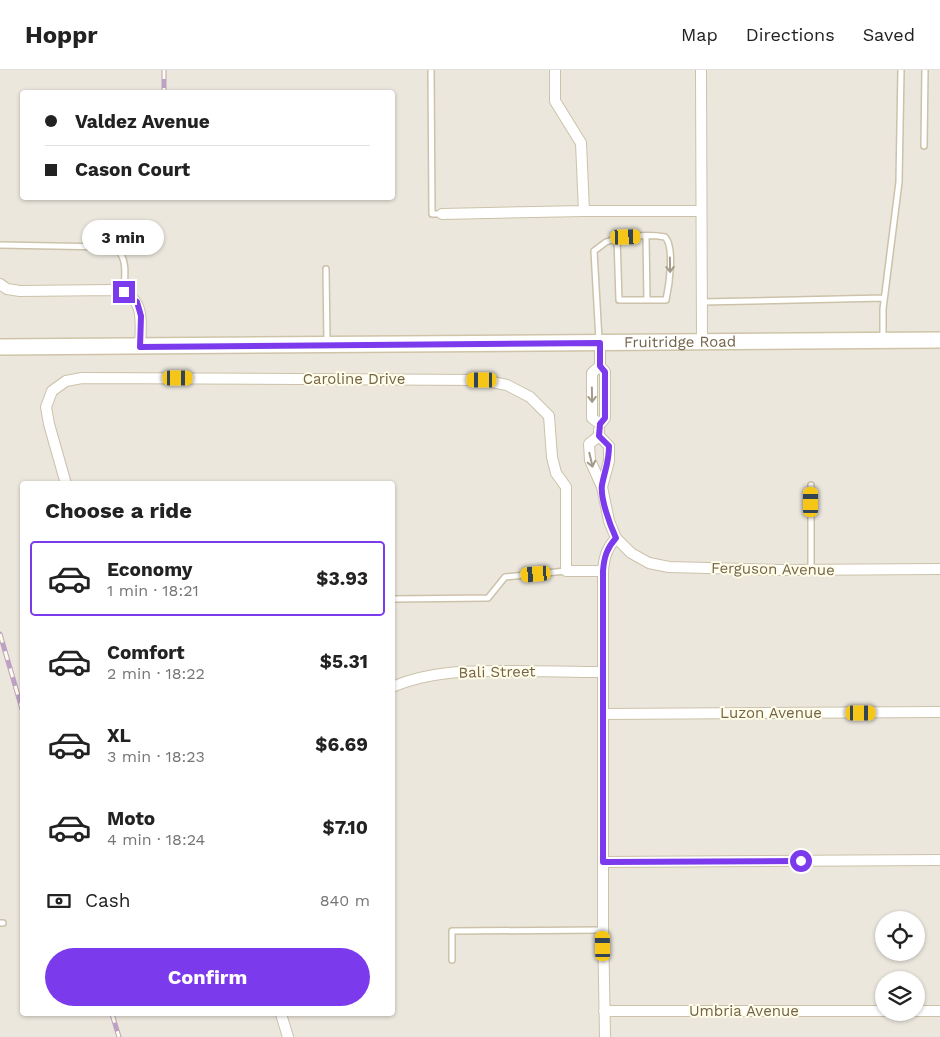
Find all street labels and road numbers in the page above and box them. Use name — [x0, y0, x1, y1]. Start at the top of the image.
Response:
street label: Fruitridge Road — [624, 333, 736, 351]
street label: Caroline Drive — [303, 370, 405, 388]
street label: Ferguson Avenue — [711, 559, 835, 579]
street label: Bali Street — [458, 662, 536, 682]
street label: Luzon Avenue — [720, 704, 822, 722]
street label: Umbria Avenue — [689, 1002, 799, 1020]

